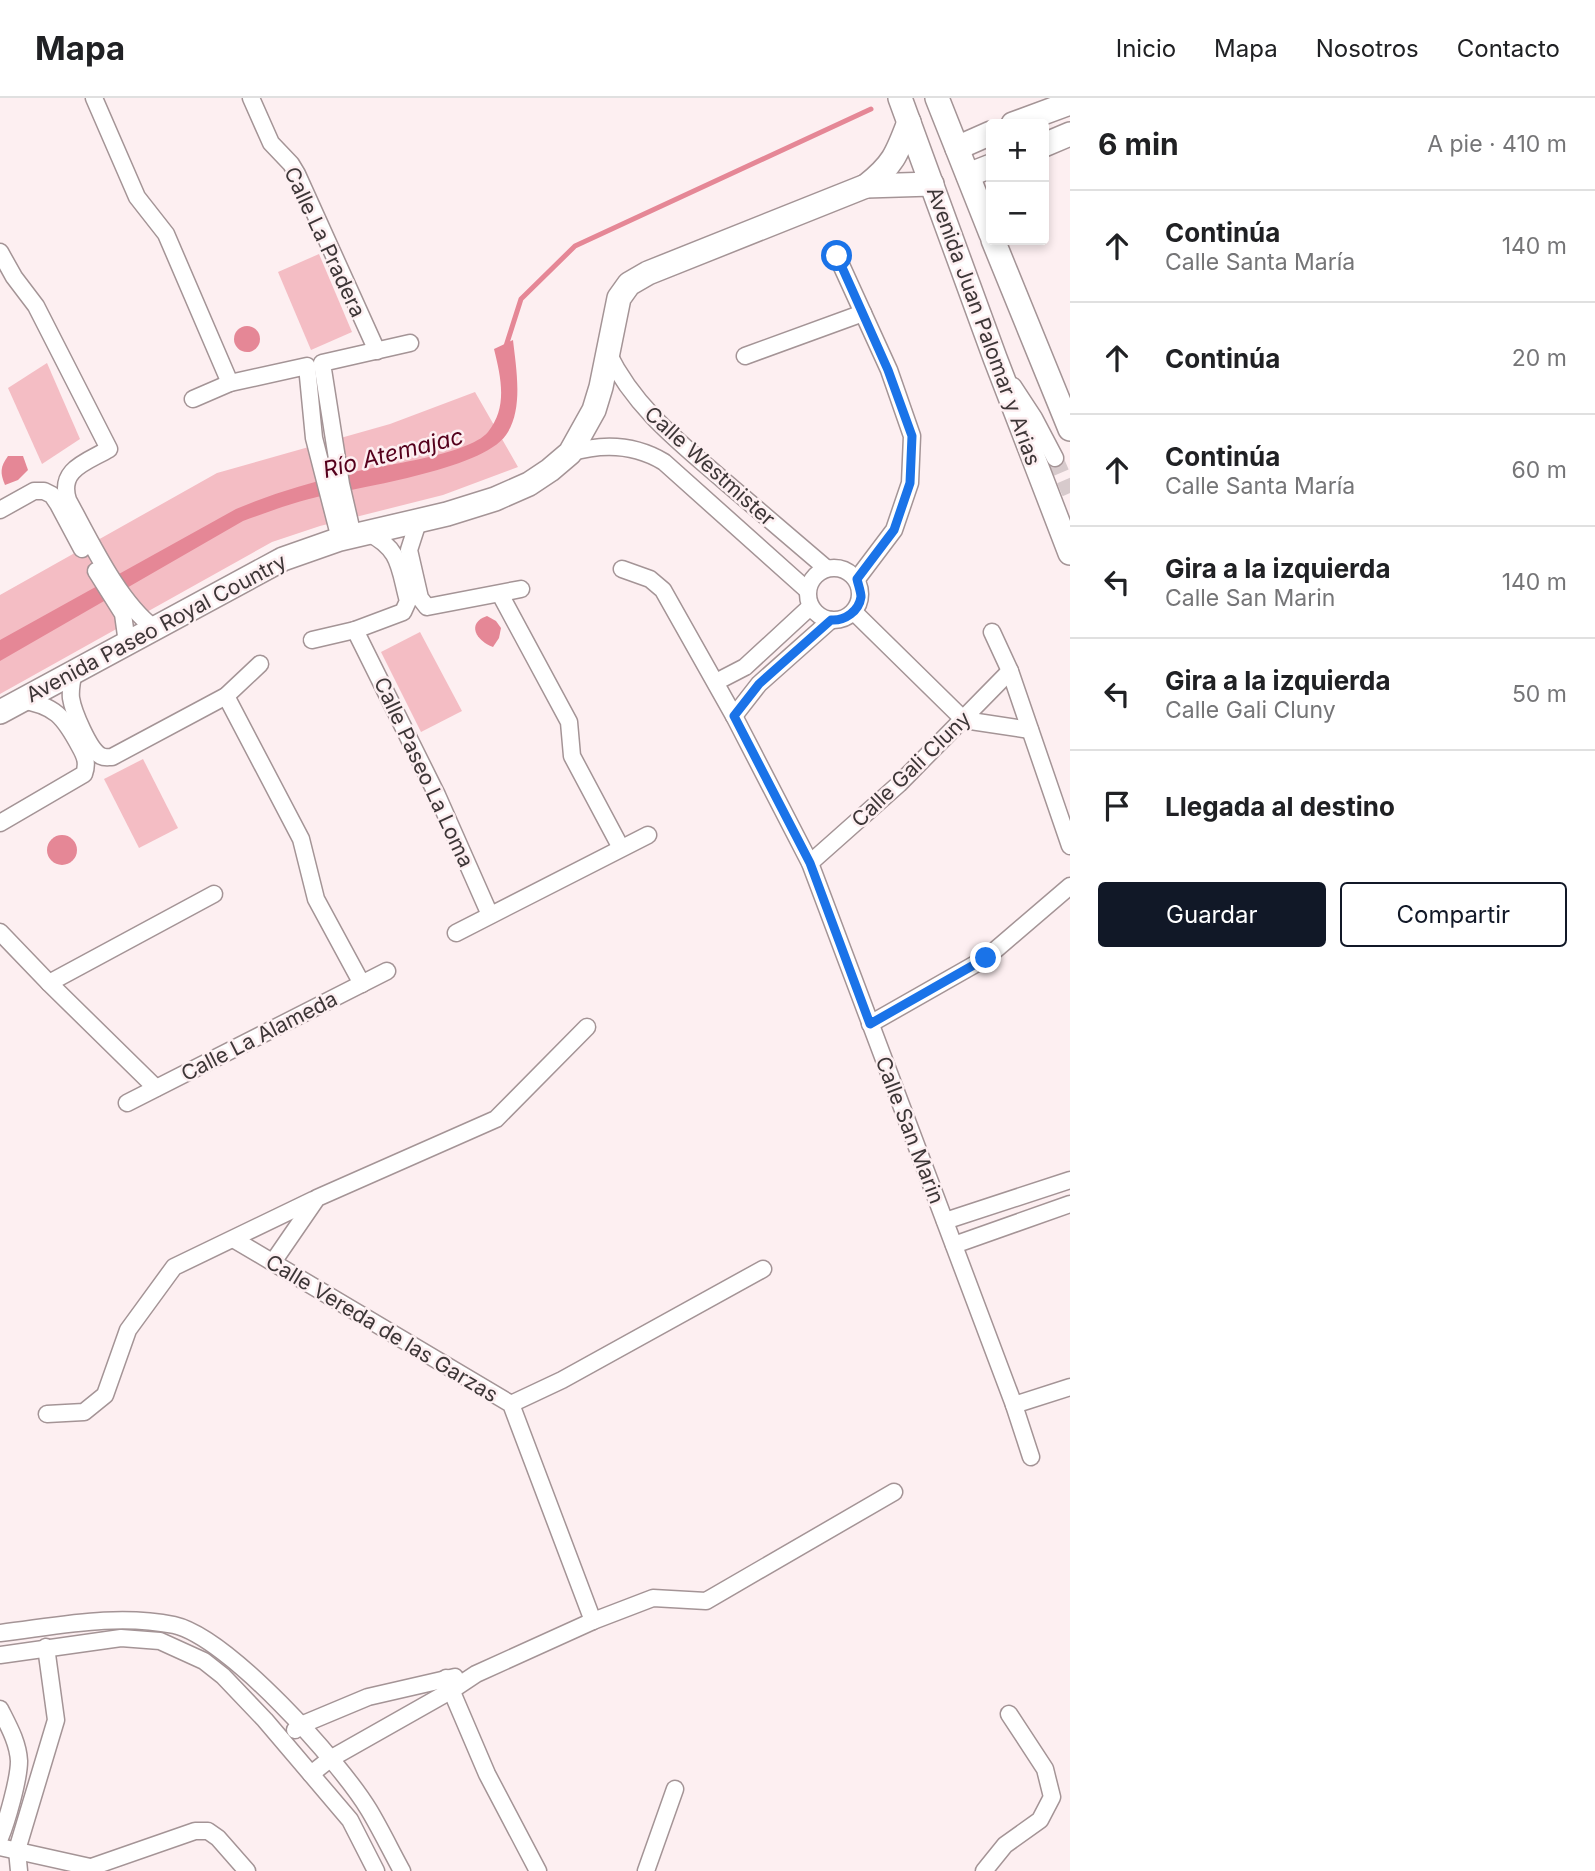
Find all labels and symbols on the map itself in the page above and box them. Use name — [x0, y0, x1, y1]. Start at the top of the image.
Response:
street label: Calle La Pradera — [279, 163, 371, 321]
street label: Avenida Juan Palomar y Arias — [922, 183, 1046, 469]
route start — [821, 240, 852, 271]
street label: Calle Westmister — [640, 401, 780, 531]
water label: Río Atemajac — [320, 422, 466, 484]
street label: Avenida Paseo Royal Country — [22, 548, 291, 707]
street label: Calle Paseo La Loma — [369, 673, 479, 871]
street label: Calle Gali Cluny — [846, 706, 976, 832]
route end — [970, 942, 1001, 973]
street label: Calle La Alameda — [177, 986, 341, 1086]
street label: Calle San Marin — [870, 1053, 950, 1207]
street label: Calle Vereda de las Garzas — [261, 1249, 503, 1407]

